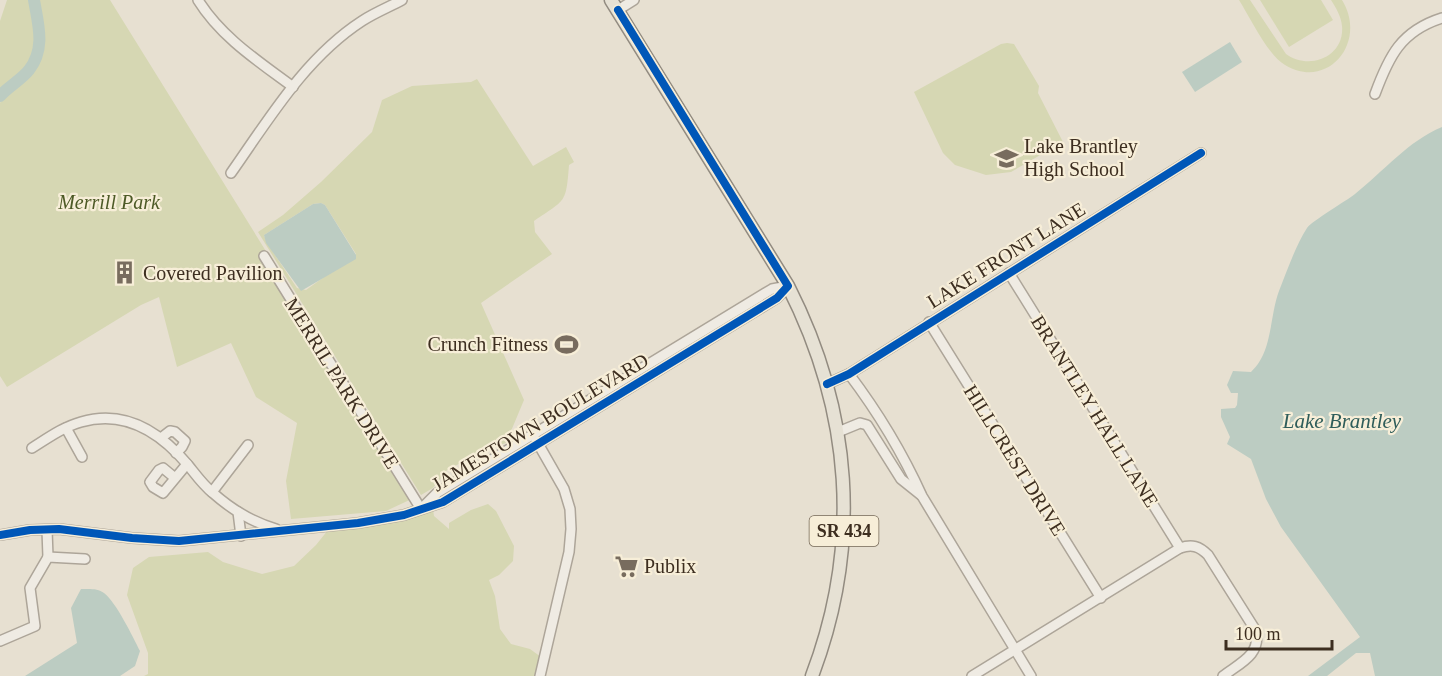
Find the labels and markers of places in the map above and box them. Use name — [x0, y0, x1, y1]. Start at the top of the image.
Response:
place label: Lake Brantley High School — [1024, 135, 1138, 181]
school or university icon: Lake Brantley High School — [993, 145, 1019, 171]
building icon: Covered Pavilion — [112, 260, 138, 286]
place label: Covered Pavilion — [143, 262, 282, 284]
sports icon: Crunch Fitness — [553, 331, 579, 357]
place label: Crunch Fitness — [427, 333, 548, 355]
supermarket icon: Publix — [613, 553, 639, 579]
place label: Publix — [644, 555, 696, 577]

